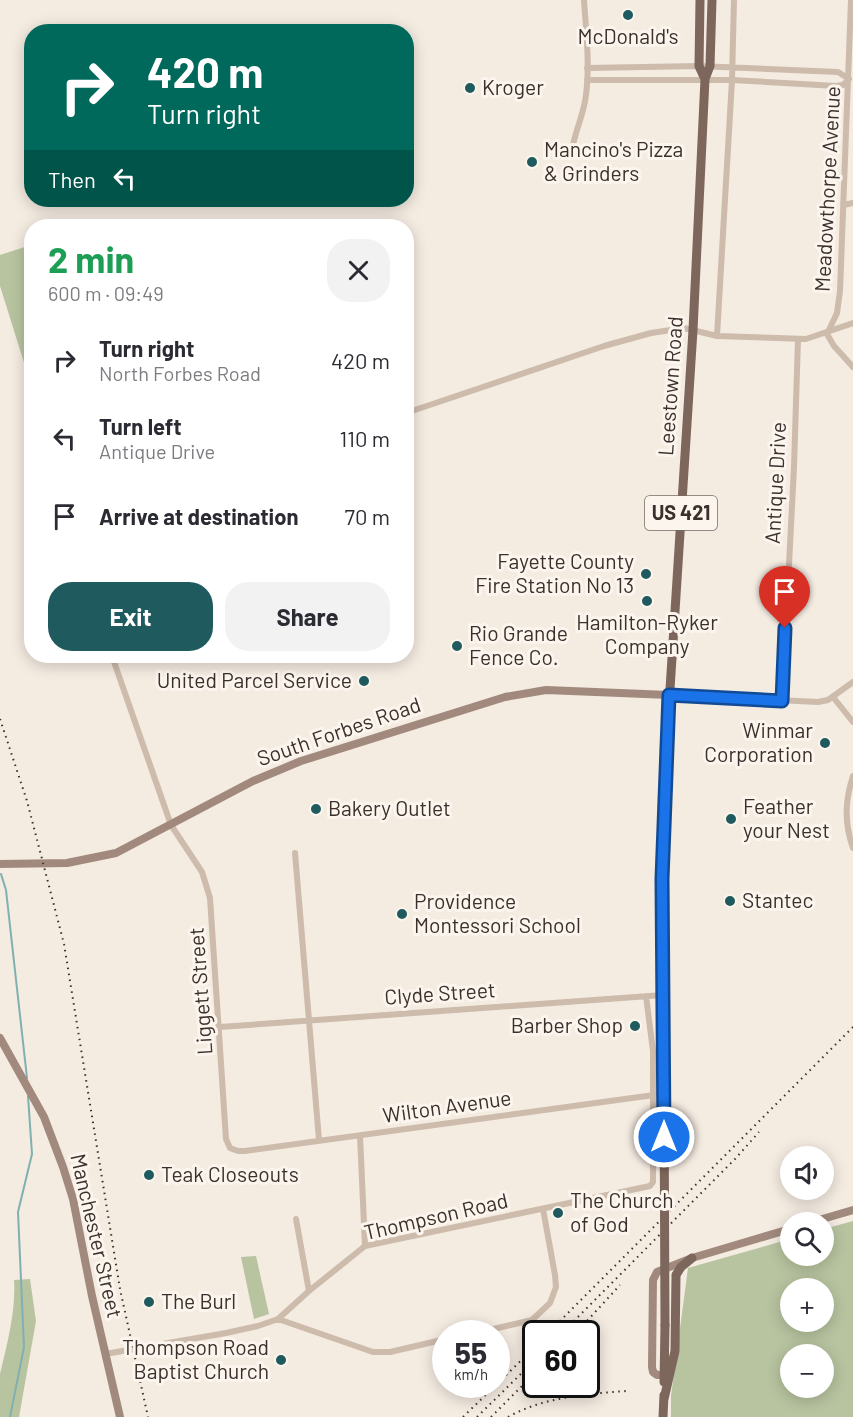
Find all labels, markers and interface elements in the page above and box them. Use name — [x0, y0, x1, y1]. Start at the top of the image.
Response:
marker: McDonald's — [621, 8, 635, 22]
place label: McDonald's — [577, 23, 679, 48]
text: 420 m — [147, 46, 263, 96]
icon: right — [48, 48, 126, 126]
place label: Kroger — [482, 74, 544, 99]
marker: Kroger — [463, 81, 477, 95]
street label: Meadowthorpe Avenue — [809, 85, 844, 292]
text: Turn right — [147, 97, 261, 129]
place label: Mancino's Pizza & Grinders — [544, 136, 683, 185]
marker: Mancino's Pizza & Grinders — [525, 155, 539, 169]
icon: left — [108, 162, 141, 195]
text: Then — [48, 166, 96, 192]
text: 2 min — [48, 237, 134, 280]
button: close — [327, 239, 390, 302]
text: 600 m · 09:49 — [48, 281, 164, 305]
street label: Leestown Road — [652, 315, 687, 456]
text: Turn right — [99, 335, 194, 361]
icon: right — [48, 344, 81, 377]
text: 420 m — [331, 347, 390, 373]
text: North Forbes Road — [99, 361, 261, 385]
text: Turn left — [99, 413, 182, 439]
street label: Antique Drive — [759, 421, 790, 545]
icon: left — [48, 422, 81, 455]
text: 110 m — [340, 425, 390, 451]
text: Antique Drive — [99, 439, 215, 463]
road number: US 421 — [645, 496, 717, 530]
icon: arrive — [48, 500, 81, 533]
text: Arrive at destination — [99, 503, 298, 529]
text: 70 m — [345, 503, 390, 529]
place label: Fayette County Fire Station No 13 — [475, 548, 634, 597]
pin — [759, 566, 810, 628]
marker: Fayette County Fire Station No 13 — [639, 567, 653, 581]
icon: arrive — [768, 575, 801, 608]
button: Exit — [48, 582, 213, 651]
button: Share — [225, 582, 390, 651]
marker: Hamilton-Ryker Company — [640, 594, 654, 608]
place label: Hamilton-Ryker Company — [576, 609, 718, 658]
place label: Rio Grande Fence Co. — [469, 620, 568, 669]
marker: Rio Grande Fence Co. — [450, 639, 464, 653]
place label: United Parcel Service — [157, 667, 352, 692]
marker: United Parcel Service — [357, 674, 371, 688]
street label: South Forbes Road — [253, 691, 424, 770]
place label: Winmar Corporation — [704, 717, 813, 766]
marker: Winmar Corporation — [818, 736, 832, 750]
place label: Feather your Nest — [743, 793, 830, 842]
place label: Bakery Outlet — [328, 795, 451, 820]
marker: Bakery Outlet — [309, 802, 323, 816]
marker: Feather your Nest — [724, 812, 738, 826]
place label: Stantec — [742, 887, 813, 912]
place label: Providence Montessori School — [414, 888, 581, 937]
marker: Stantec — [723, 894, 737, 908]
marker: Providence Montessori School — [395, 907, 409, 921]
street label: Liggett Street — [183, 927, 216, 1056]
street label: Clyde Street — [384, 976, 496, 1009]
place label: Barber Shop — [511, 1012, 623, 1037]
marker: Barber Shop — [628, 1019, 642, 1033]
street label: Wilton Avenue — [381, 1084, 513, 1127]
position arrow — [632, 1105, 696, 1169]
map controls — [780, 1146, 834, 1398]
button: sound — [780, 1146, 834, 1200]
street label: Manchester Street — [66, 1151, 129, 1320]
place label: Teak Closeouts — [161, 1161, 299, 1186]
marker: Teak Closeouts — [142, 1168, 156, 1182]
street label: Thompson Road — [361, 1187, 510, 1244]
place label: The Church of God — [570, 1187, 674, 1236]
marker: The Church of God — [551, 1206, 565, 1220]
button: search — [780, 1212, 834, 1266]
button: + — [780, 1278, 834, 1332]
place label: The Burl — [161, 1288, 236, 1313]
marker: The Burl — [142, 1295, 156, 1309]
speed limit sign: 60 — [522, 1320, 600, 1398]
place label: Thompson Road Baptist Church — [122, 1334, 269, 1383]
text: 55 — [455, 1334, 487, 1370]
button: − — [780, 1344, 834, 1398]
marker: Thompson Road Baptist Church — [274, 1353, 288, 1367]
text: km/h — [454, 1365, 488, 1383]

